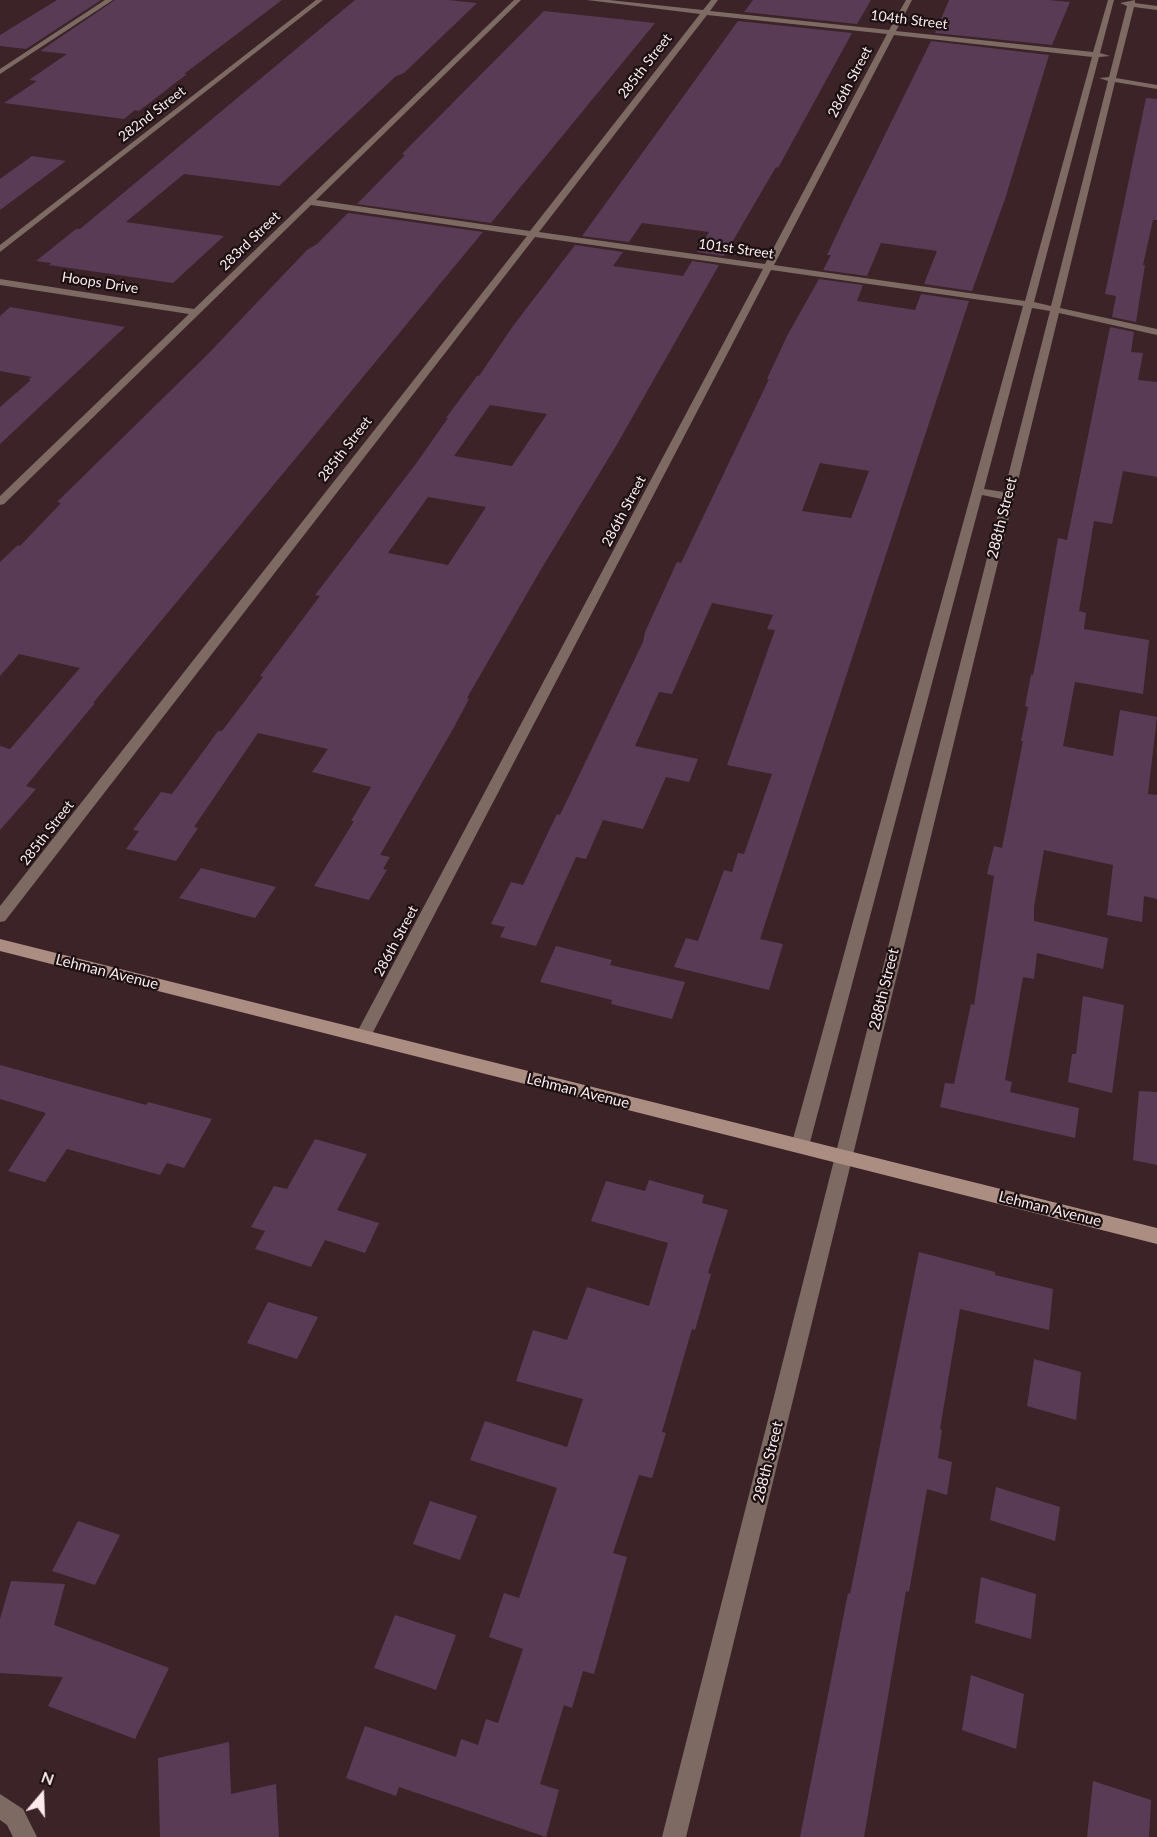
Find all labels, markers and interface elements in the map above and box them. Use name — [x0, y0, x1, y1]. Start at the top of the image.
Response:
street label: 104th Street — [869, 7, 949, 33]
street label: 285th Street — [614, 30, 676, 102]
street label: 286th Street — [824, 44, 876, 120]
street label: 282nd Street — [115, 83, 189, 145]
street label: 283rd Street — [216, 208, 284, 274]
street label: 101st Street — [697, 235, 775, 263]
street label: Hoops Drive — [61, 269, 139, 297]
street label: 285th Street — [314, 413, 376, 485]
street label: 286th Street — [598, 473, 650, 549]
street label: 288th Street — [983, 475, 1021, 561]
street label: 285th Street — [16, 797, 78, 869]
street label: 286th Street — [370, 903, 422, 979]
street label: 288th Street — [865, 946, 903, 1032]
street label: Lehman Avenue — [54, 951, 160, 993]
street label: Lehman Avenue — [525, 1070, 631, 1112]
street label: Lehman Avenue — [997, 1188, 1103, 1230]
street label: 288th Street — [749, 1419, 787, 1505]
north arrow — [12, 1765, 72, 1825]
text: N — [39, 1767, 57, 1788]

